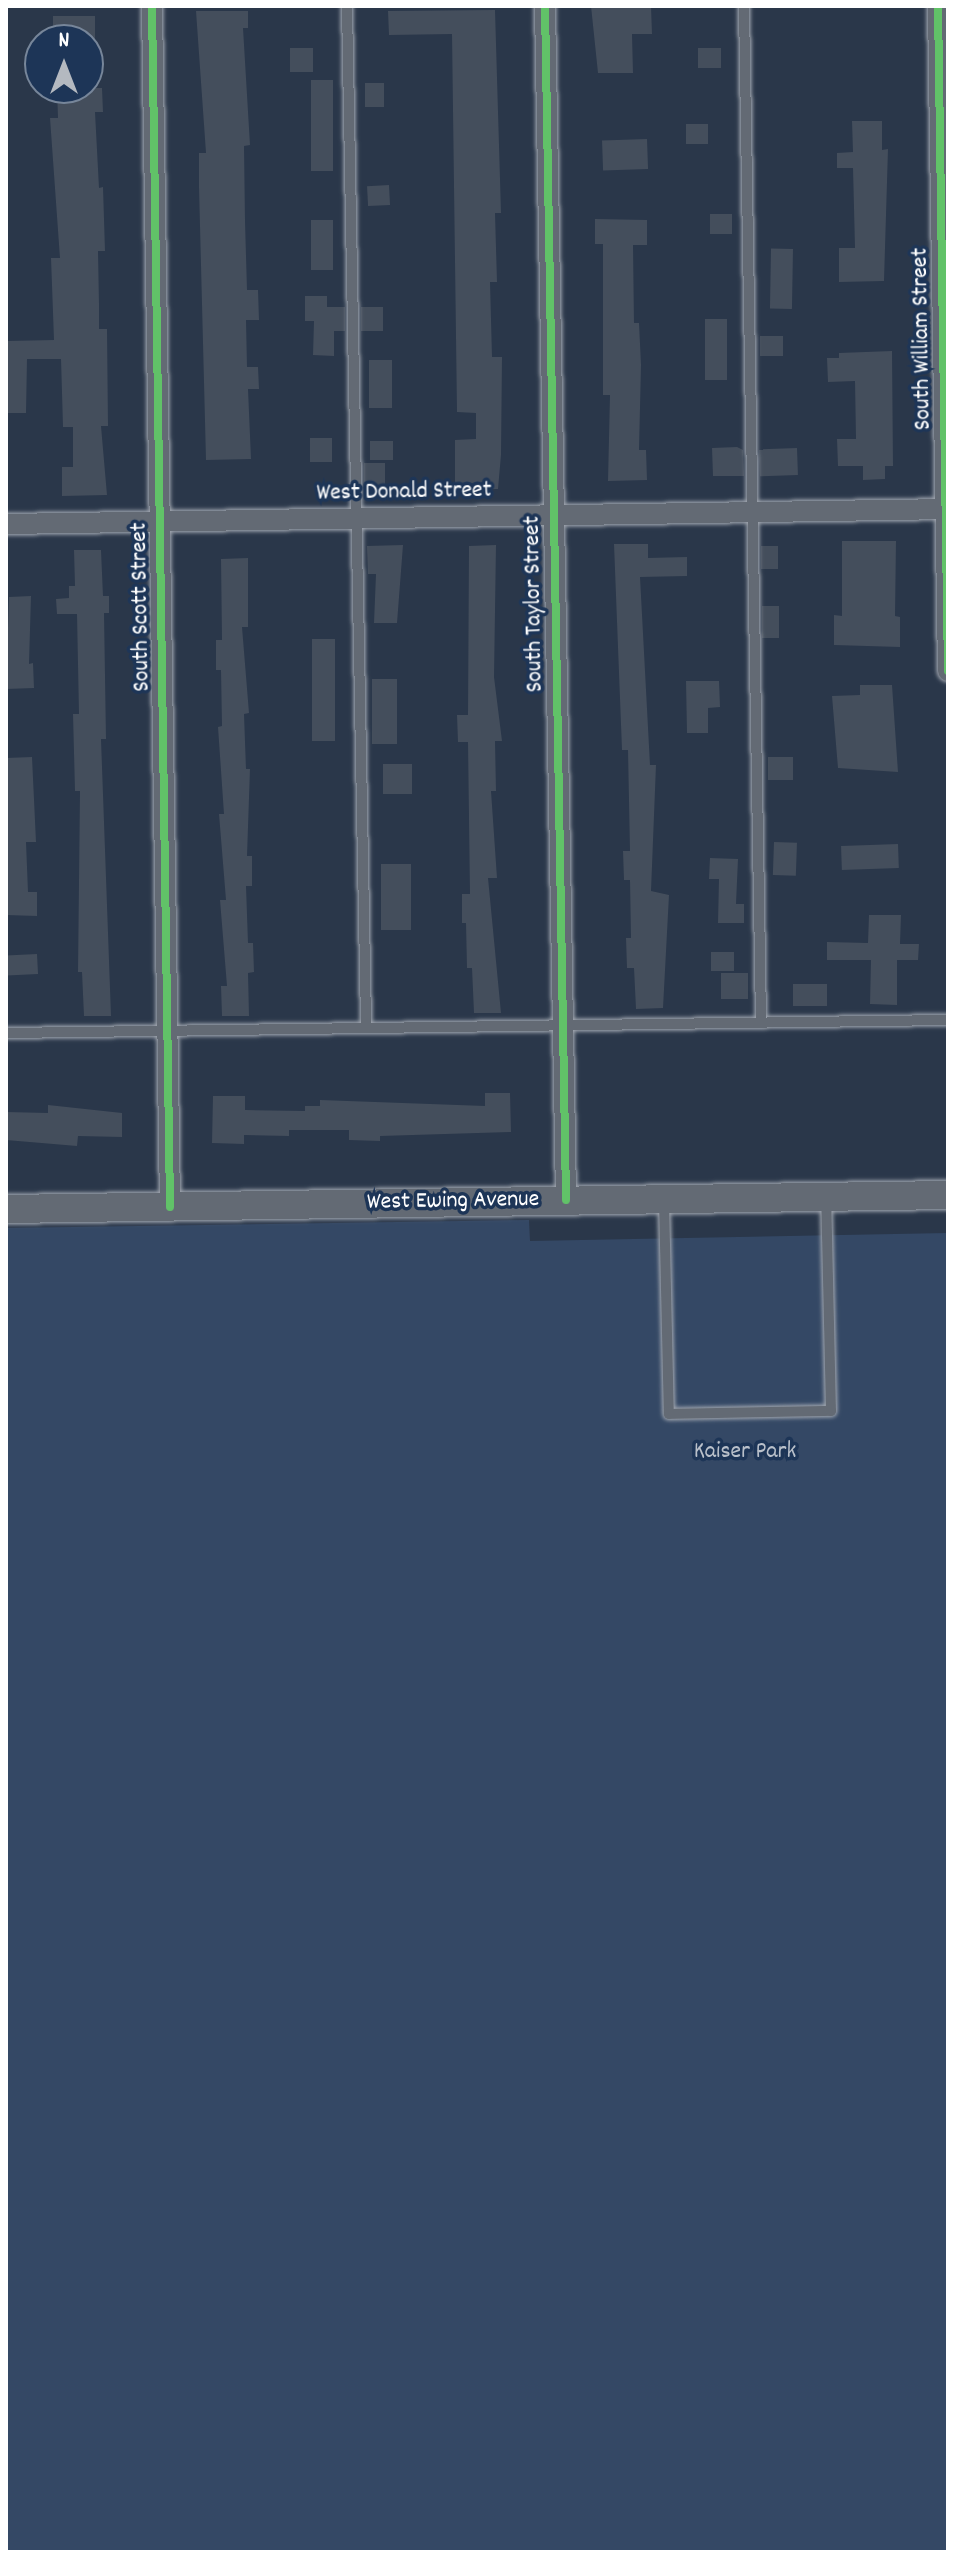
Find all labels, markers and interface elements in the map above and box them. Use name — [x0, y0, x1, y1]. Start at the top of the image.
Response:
north arrow — [24, 24, 104, 104]
text: N — [59, 26, 69, 57]
street label: South William Street — [907, 248, 939, 430]
street label: West Donald Street — [316, 477, 492, 509]
street label: South Taylor Street — [519, 515, 551, 693]
street label: South Scott Street — [126, 522, 158, 692]
street label: West Ewing Avenue — [367, 1186, 539, 1218]
park label: Kaiser Park — [694, 1439, 796, 1467]

